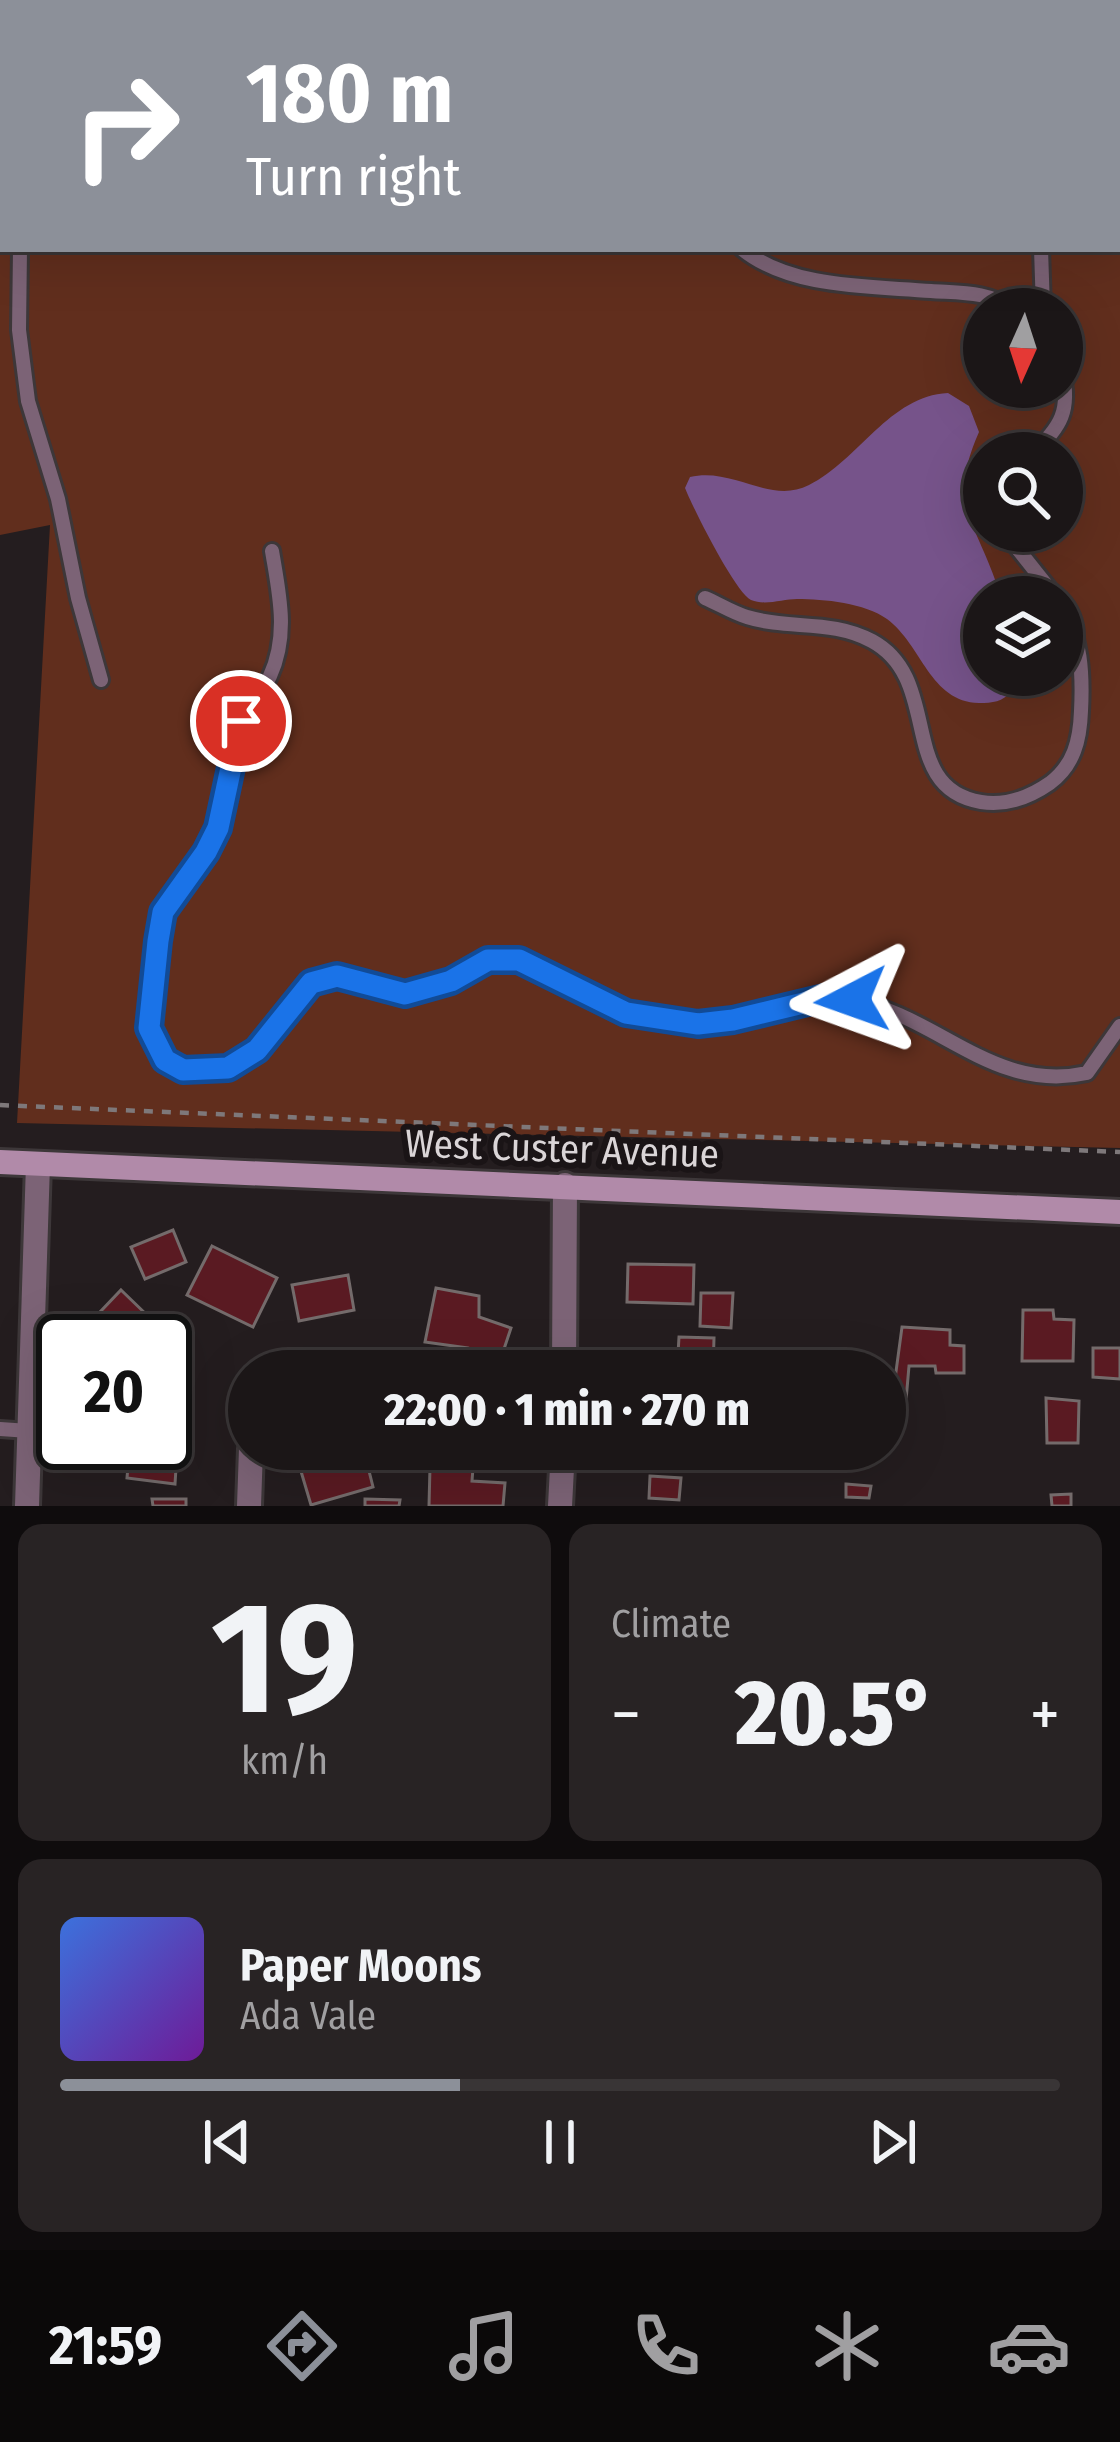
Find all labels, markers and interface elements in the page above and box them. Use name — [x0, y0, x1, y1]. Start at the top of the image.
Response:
text: 180 m — [246, 43, 453, 144]
icon: right — [48, 48, 204, 204]
text: Turn right — [246, 145, 461, 209]
north arrow — [963, 288, 1083, 408]
map controls — [963, 288, 1083, 696]
button: search — [963, 432, 1083, 552]
button: layers — [963, 576, 1083, 696]
pin — [190, 670, 292, 772]
icon: arrive — [208, 688, 274, 754]
position arrow — [789, 937, 915, 1063]
street label: West Custer Avenue — [404, 1121, 720, 1177]
speed limit sign: 20 — [36, 1314, 192, 1470]
text: 22:00 · 1 min · 270 m — [384, 1383, 750, 1437]
text: 19 — [211, 1566, 358, 1753]
text: Climate — [611, 1601, 731, 1647]
text: 20.5° — [735, 1660, 935, 1768]
text: − — [611, 1675, 641, 1754]
text: + — [1030, 1675, 1060, 1754]
text: km/h — [241, 1738, 328, 1784]
text: Paper Moons — [240, 1939, 482, 1993]
text: Ada Vale — [240, 1993, 376, 2039]
icon: previous — [194, 2109, 260, 2175]
icon: pause — [527, 2109, 593, 2175]
icon: next — [860, 2109, 926, 2175]
icon: directions — [260, 2304, 344, 2388]
icon: music — [442, 2304, 526, 2388]
icon: phone — [624, 2304, 708, 2388]
icon: climate — [805, 2304, 889, 2388]
icon: car — [987, 2304, 1071, 2388]
text: 21:59 — [49, 2314, 162, 2378]

